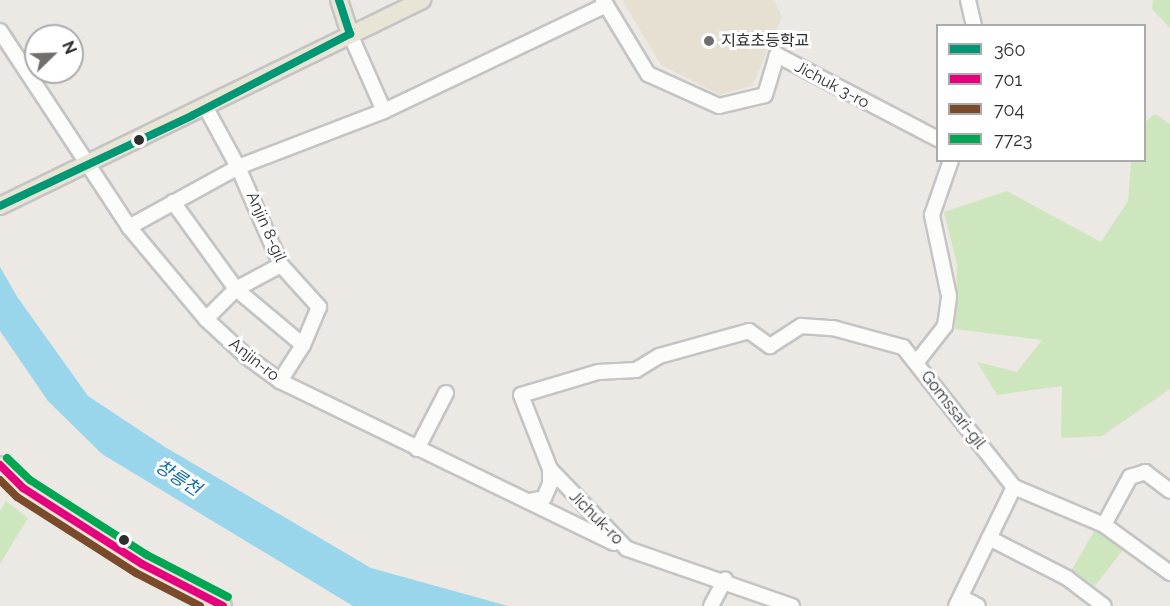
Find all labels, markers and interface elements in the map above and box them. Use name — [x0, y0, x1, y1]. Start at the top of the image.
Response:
north arrow — [24, 24, 84, 84]
legend — [936, 24, 1146, 162]
place label: 지효초등학교 — [721, 31, 809, 51]
marker: 지효초등학교 — [702, 34, 716, 48]
text: N — [58, 38, 80, 57]
text: 360 — [994, 39, 1025, 60]
street label: Jichuk 3-ro — [791, 57, 873, 113]
text: 701 — [994, 69, 1022, 90]
text: 704 — [994, 99, 1024, 120]
text: 7723 — [994, 129, 1032, 150]
unlabelled marker — [133, 134, 145, 146]
street label: Anjin 8-gil — [242, 189, 290, 265]
street label: Anjin-ro — [225, 335, 283, 385]
street label: Gomssari-gil — [917, 367, 989, 453]
water label: 창릉천 — [151, 455, 205, 501]
street label: Jichuk-ro — [565, 487, 627, 549]
unlabelled marker — [118, 534, 130, 546]

